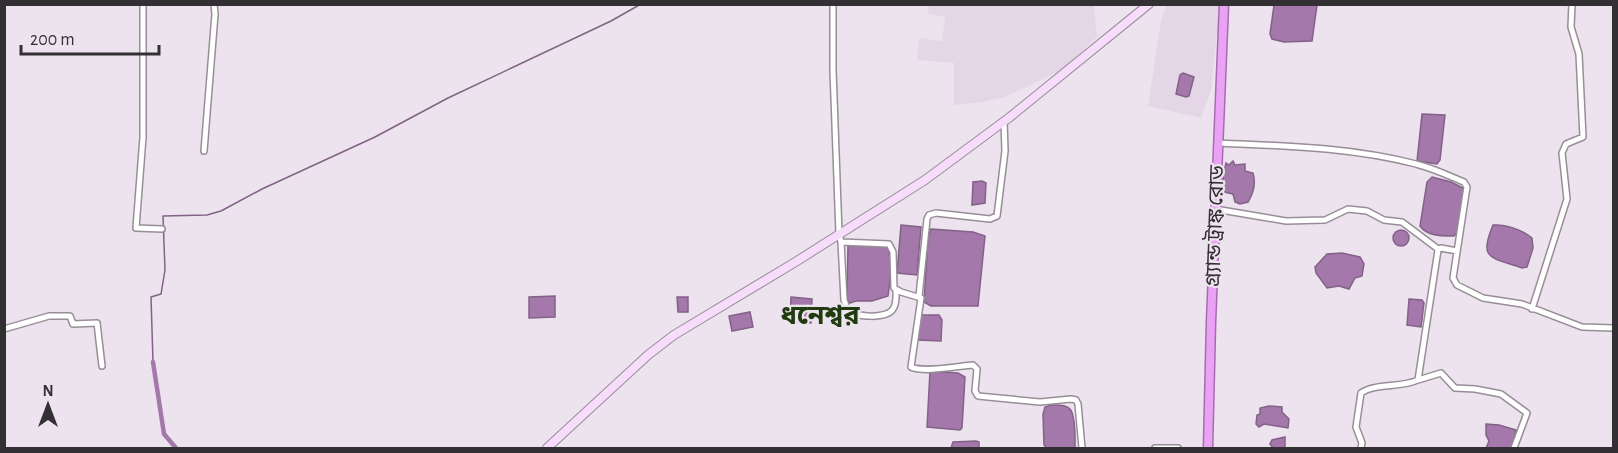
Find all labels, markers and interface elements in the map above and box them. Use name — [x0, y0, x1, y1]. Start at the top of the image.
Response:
scale bar — [21, 18, 159, 56]
text: 200 m — [30, 31, 75, 49]
street label: গ্র্যান্ড ট্রাঙ্ক রোড — [1200, 164, 1228, 287]
district label: ধনেশ্বর — [780, 302, 860, 329]
north arrow — [18, 375, 78, 435]
text: N — [42, 383, 54, 399]

